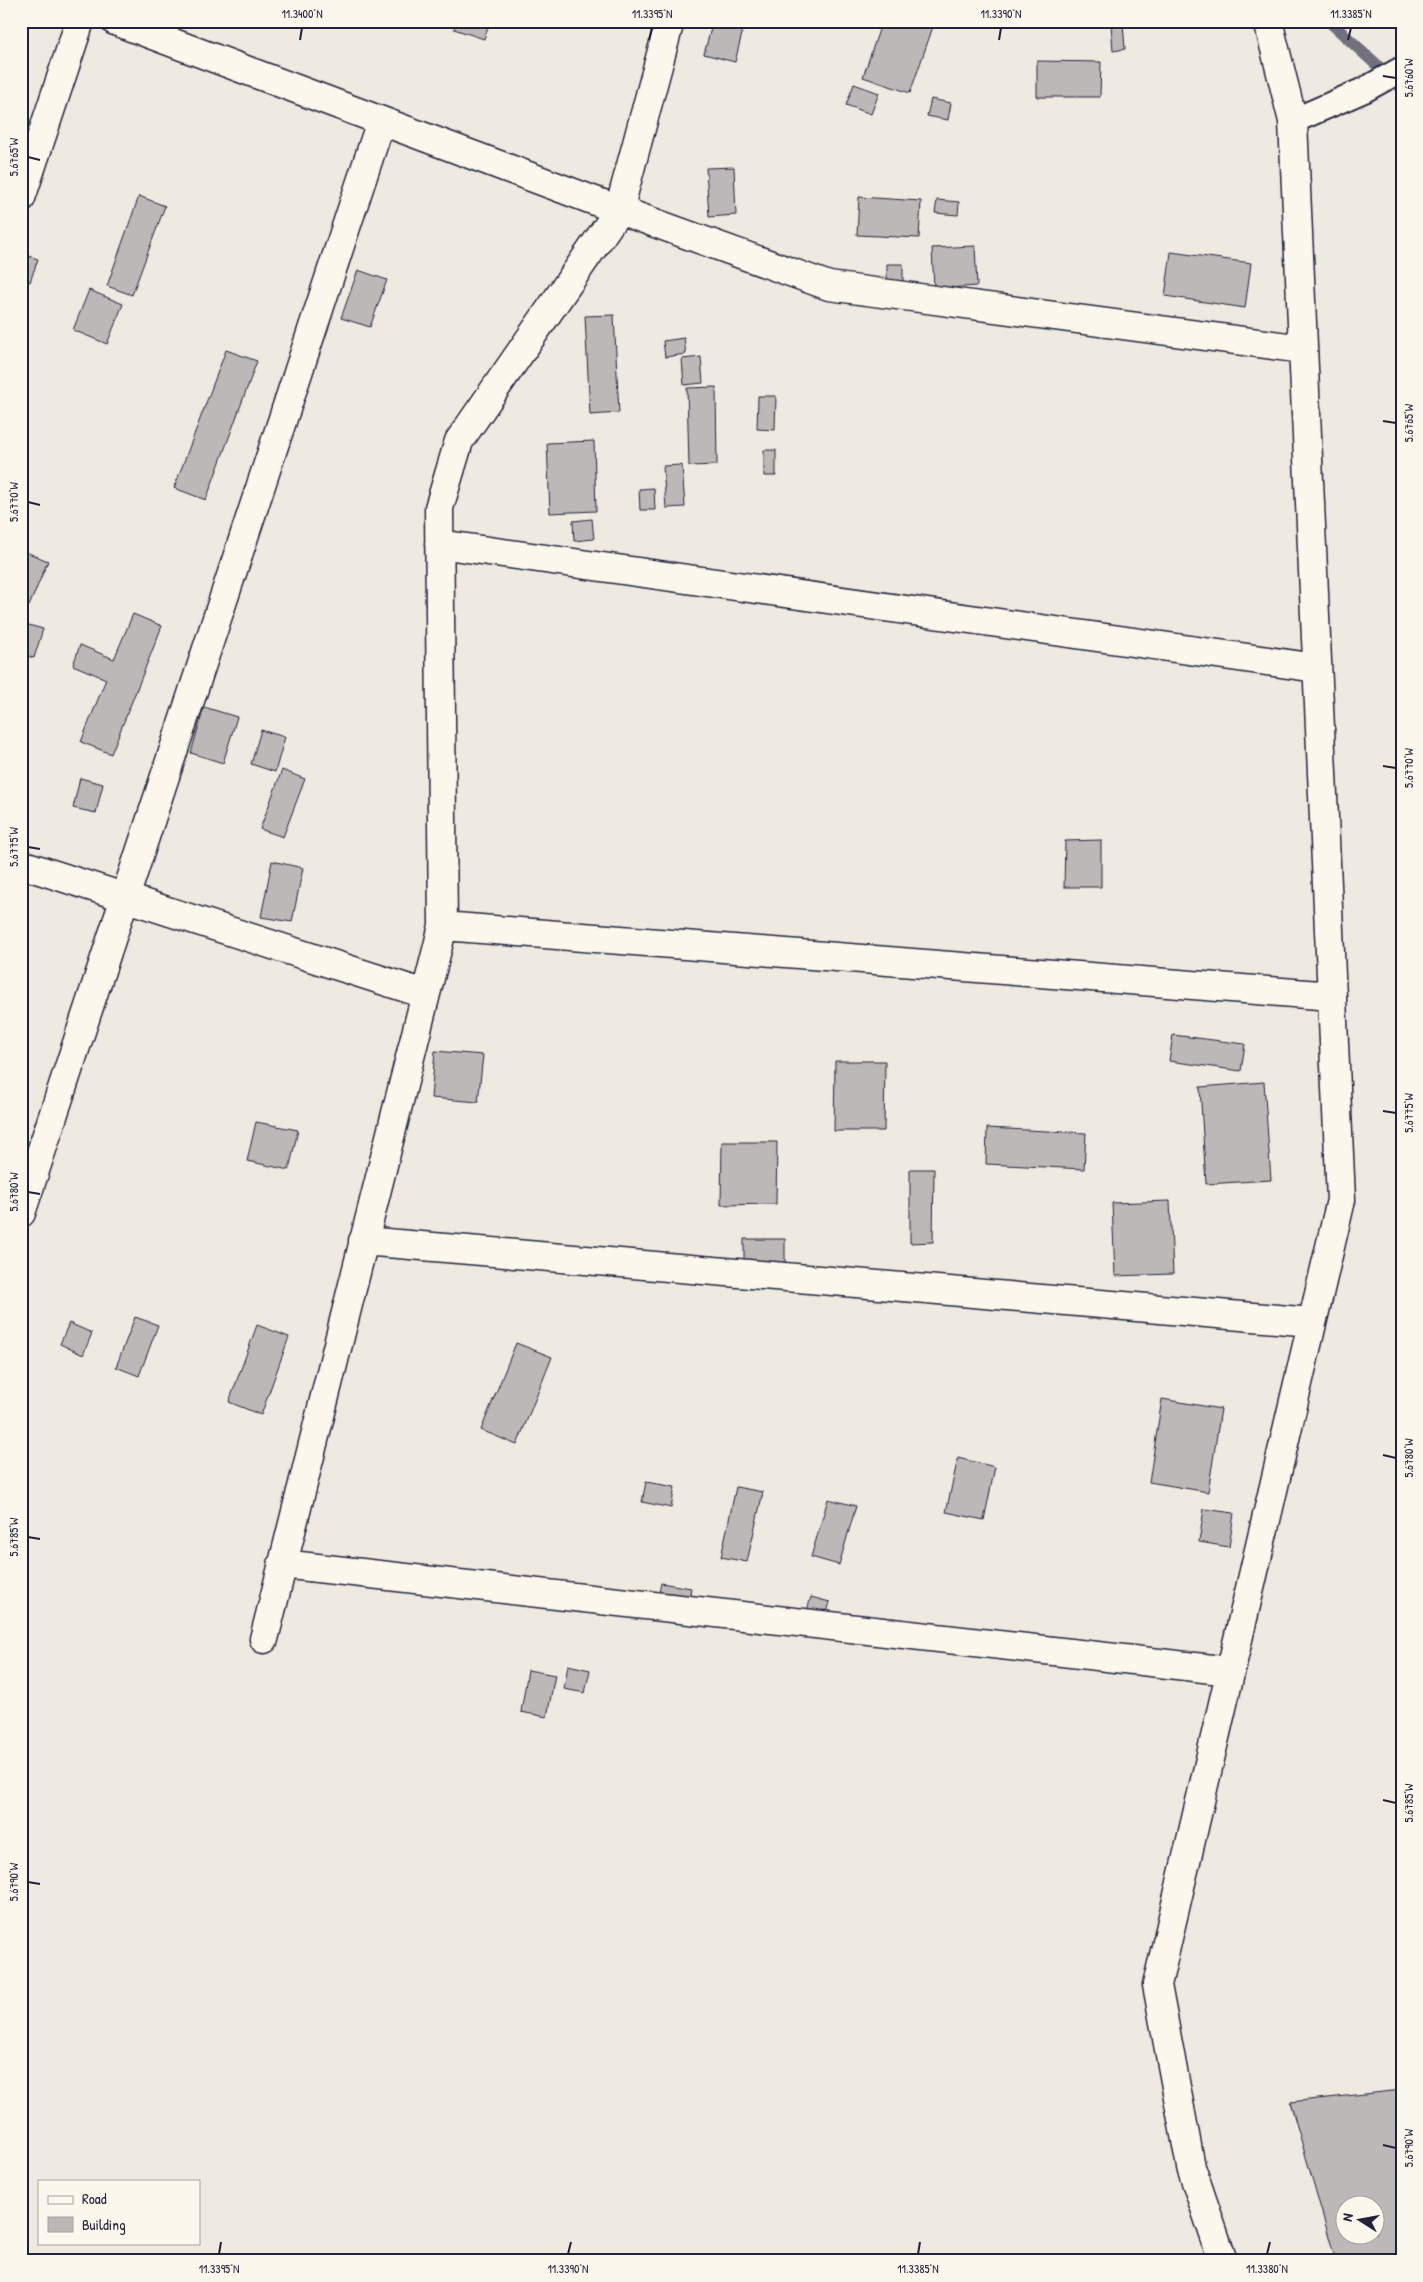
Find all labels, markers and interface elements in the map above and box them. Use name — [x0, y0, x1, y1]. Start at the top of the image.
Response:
text: 11.3400°N — [281, 5, 323, 22]
text: 11.3395°N — [632, 5, 672, 22]
text: 11.3390°N — [981, 5, 1021, 22]
text: 11.3385°N — [1330, 5, 1372, 22]
text: 5.6760°W — [1400, 58, 1417, 97]
text: 5.6765°W — [5, 137, 22, 176]
text: 5.6765°W — [1400, 403, 1417, 442]
text: 5.6770°W — [5, 481, 22, 522]
text: 5.6770°W — [1400, 747, 1417, 788]
text: 5.6775°W — [5, 827, 22, 867]
text: 5.6775°W — [1400, 1093, 1417, 1133]
text: 5.6780°W — [5, 1172, 22, 1212]
text: 5.6780°W — [1400, 1438, 1417, 1478]
text: 5.6785°W — [5, 1517, 22, 1556]
text: 5.6785°W — [1400, 1783, 1417, 1822]
text: 5.6790°W — [5, 1862, 22, 1901]
text: 5.6790°W — [1400, 2128, 1417, 2167]
legend — [38, 2180, 200, 2244]
text: Road — [82, 2188, 107, 2209]
north arrow — [1336, 2194, 1386, 2244]
text: N — [1337, 2211, 1357, 2223]
text: Building — [82, 2214, 126, 2235]
text: 11.3395°N — [199, 2260, 239, 2277]
text: 11.3390°N — [548, 2260, 588, 2277]
text: 11.3385°N — [897, 2260, 939, 2277]
text: 11.3380°N — [1246, 2260, 1288, 2277]

